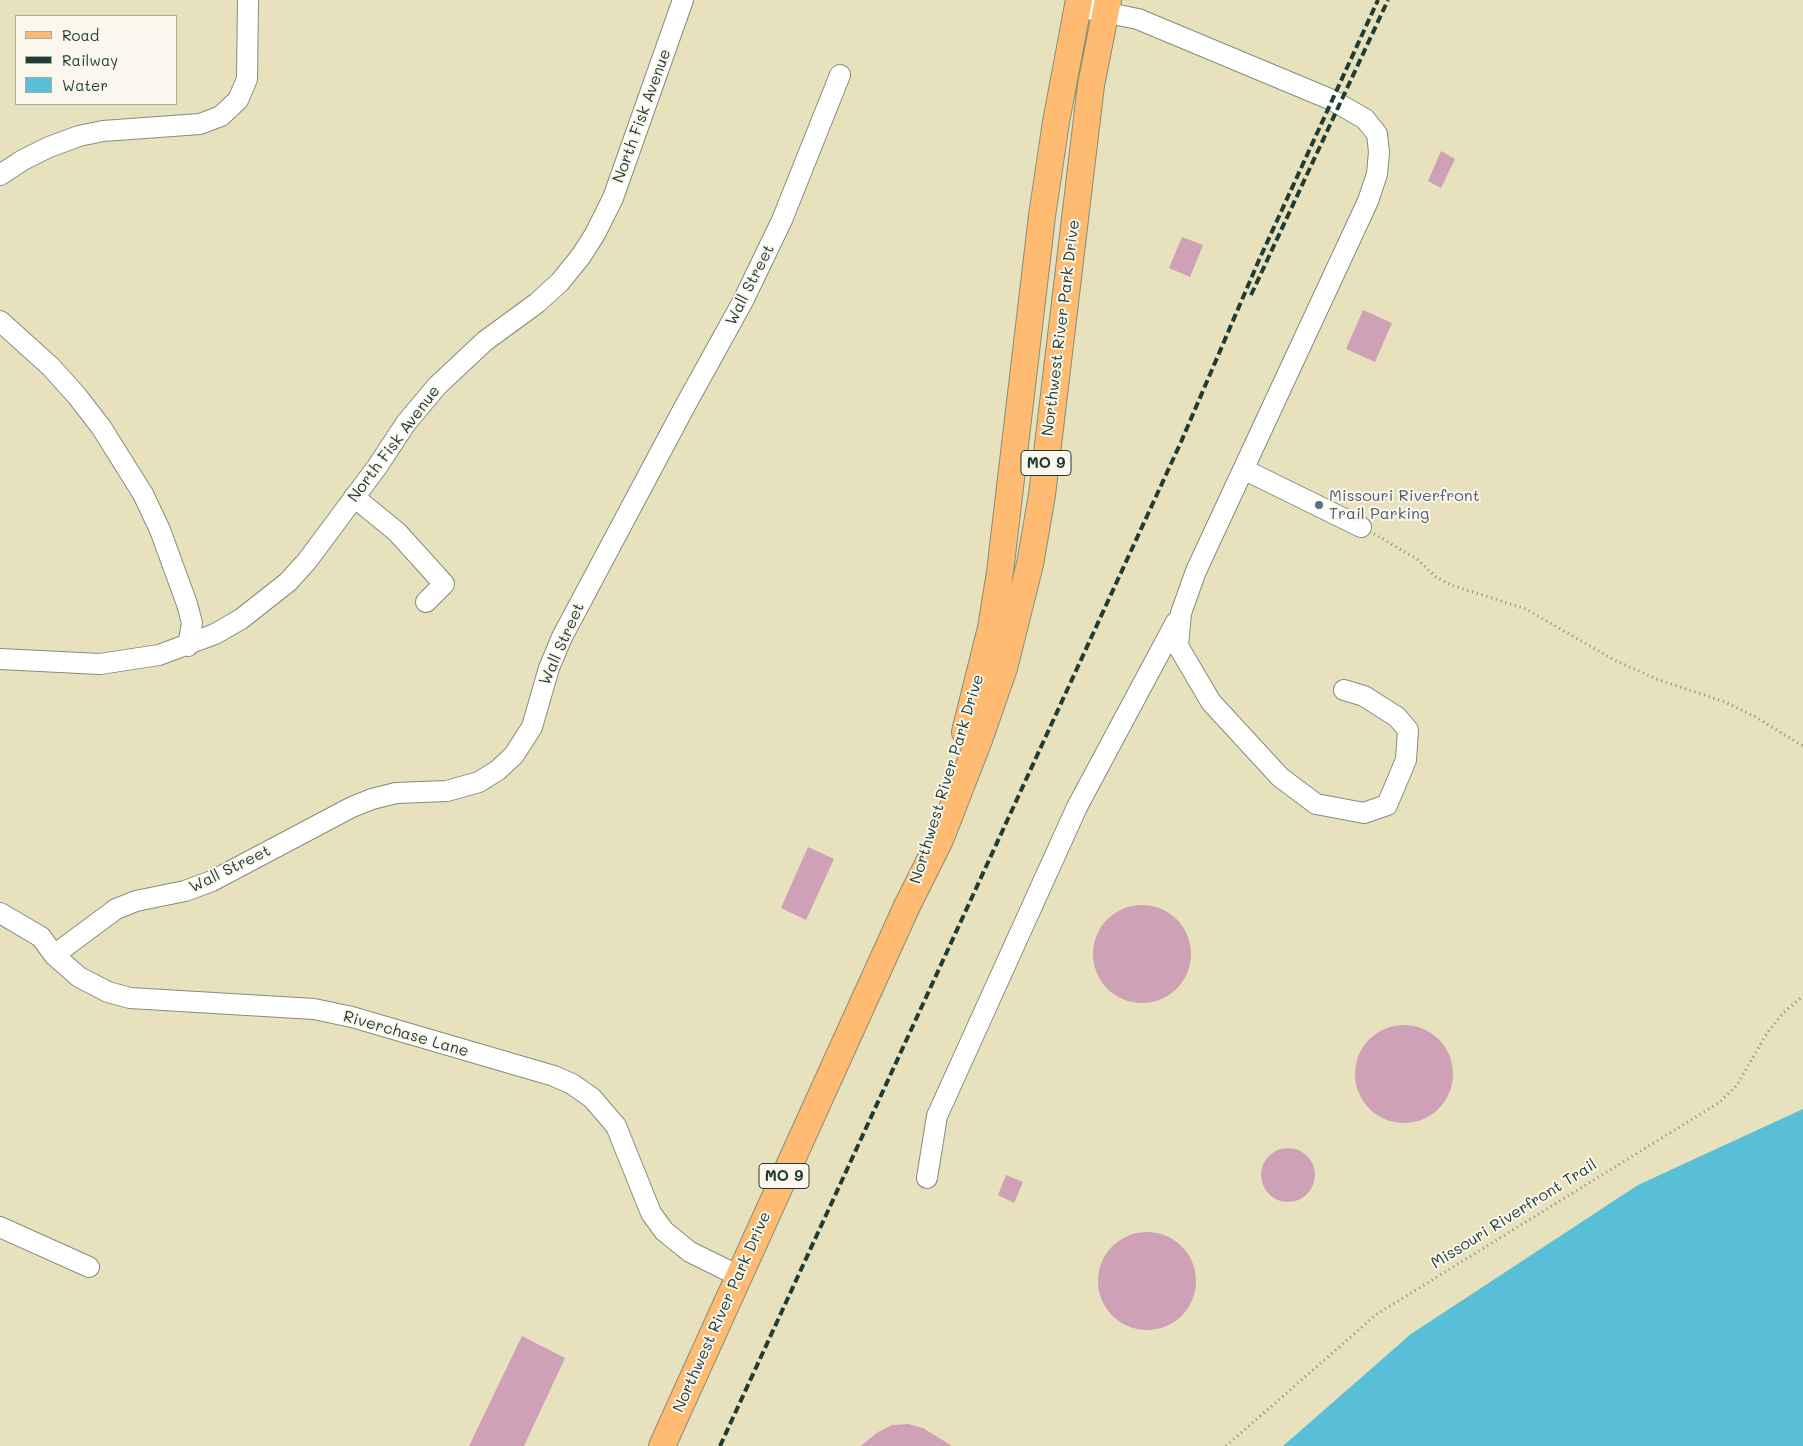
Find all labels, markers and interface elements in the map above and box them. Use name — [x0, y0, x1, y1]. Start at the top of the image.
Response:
legend — [15, 15, 178, 105]
text: Road — [62, 25, 99, 45]
street label: North Fisk Avenue — [609, 46, 675, 186]
text: Railway — [62, 50, 118, 70]
text: Water — [62, 75, 108, 95]
street label: Northwest River Park Drive — [1038, 219, 1084, 437]
street label: Wall Street — [721, 241, 779, 329]
street label: North Fisk Avenue — [344, 382, 444, 506]
road number: MO 9 — [1021, 450, 1071, 476]
place label: Missouri Riverfront Trail Parking — [1329, 486, 1480, 524]
marker: Missouri Riverfront Trail Parking — [1313, 499, 1325, 511]
street label: Wall Street — [535, 600, 589, 688]
street label: Northwest River Park Drive — [906, 672, 988, 886]
street label: Wall Street — [186, 841, 274, 897]
street label: Riverchase Lane — [341, 1007, 471, 1061]
street label: Missouri Riverfront Trail — [1428, 1155, 1600, 1273]
road number: MO 9 — [759, 1164, 809, 1188]
street label: Northwest River Park Drive — [669, 1209, 775, 1415]

